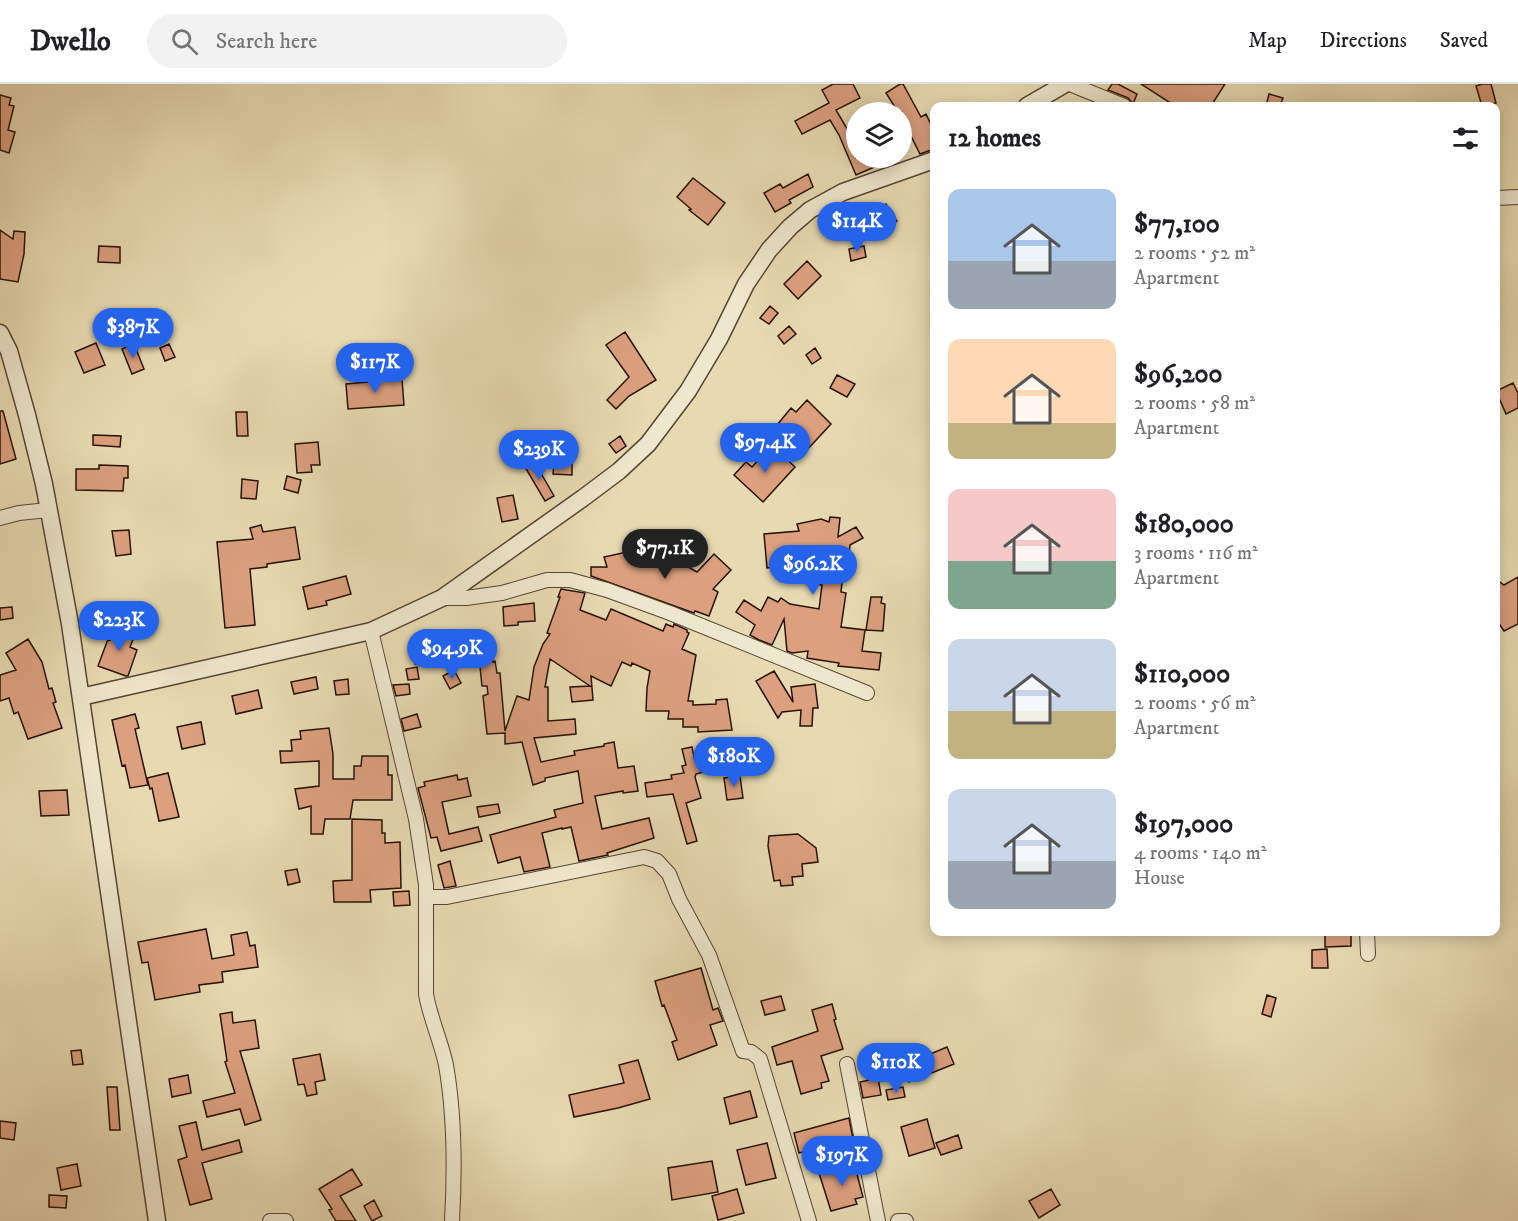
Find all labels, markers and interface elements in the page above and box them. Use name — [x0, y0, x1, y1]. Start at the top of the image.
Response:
search box — [147, 14, 567, 68]
text: Dwello — [30, 24, 111, 59]
icon: search — [168, 25, 201, 58]
text: Search here — [216, 28, 317, 55]
text: Map — [1248, 28, 1287, 54]
text: Directions — [1320, 28, 1407, 54]
text: Saved — [1440, 28, 1488, 54]
map controls — [846, 102, 912, 168]
button: layers — [846, 102, 912, 168]
text: 12 homes — [948, 122, 1041, 155]
icon: filters — [1449, 122, 1482, 155]
pin: $114K — [815, 202, 899, 253]
text: $77,100 — [1134, 208, 1220, 241]
text: $114K — [831, 209, 883, 234]
icon: home — [996, 213, 1068, 285]
text: 2 rooms · 52 m² — [1134, 241, 1255, 266]
text: Apartment — [1134, 266, 1219, 291]
pin: $387K — [91, 308, 175, 359]
text: $387K — [107, 315, 159, 340]
pin: $117K — [333, 343, 417, 394]
text: $117K — [350, 350, 400, 375]
text: $96,200 — [1134, 358, 1222, 391]
icon: home — [996, 363, 1068, 435]
text: 2 rooms · 58 m² — [1134, 391, 1255, 416]
text: Apartment — [1134, 416, 1219, 441]
pin: $97.4K — [716, 423, 814, 474]
pin: $239K — [497, 430, 581, 481]
text: $97.4K — [734, 430, 796, 455]
text: $239K — [513, 437, 565, 462]
text: $180,000 — [1134, 508, 1234, 541]
icon: home — [996, 513, 1068, 585]
pin: $77.1K — [616, 529, 714, 580]
text: $77.1K — [636, 536, 694, 561]
text: 3 rooms · 116 m² — [1134, 541, 1258, 566]
pin: $96.2K — [764, 545, 862, 596]
text: $96.2K — [783, 552, 843, 577]
text: Apartment — [1134, 566, 1219, 591]
pin: $223K — [77, 601, 161, 652]
text: $223K — [93, 608, 145, 633]
pin: $94.9K — [403, 629, 501, 680]
text: $94.9K — [421, 636, 483, 661]
text: $110,000 — [1134, 658, 1230, 691]
icon: home — [996, 663, 1068, 735]
text: 2 rooms · 56 m² — [1134, 691, 1256, 716]
text: Apartment — [1134, 716, 1219, 741]
pin: $180K — [692, 737, 776, 788]
text: $180K — [707, 744, 761, 769]
text: $197,000 — [1134, 808, 1233, 841]
icon: home — [996, 813, 1068, 885]
text: 4 rooms · 140 m² — [1134, 841, 1267, 866]
text: House — [1134, 866, 1185, 891]
pin: $110K — [854, 1043, 938, 1094]
text: $110K — [871, 1050, 921, 1075]
pin: $197K — [800, 1136, 884, 1187]
text: $197K — [816, 1143, 868, 1168]

